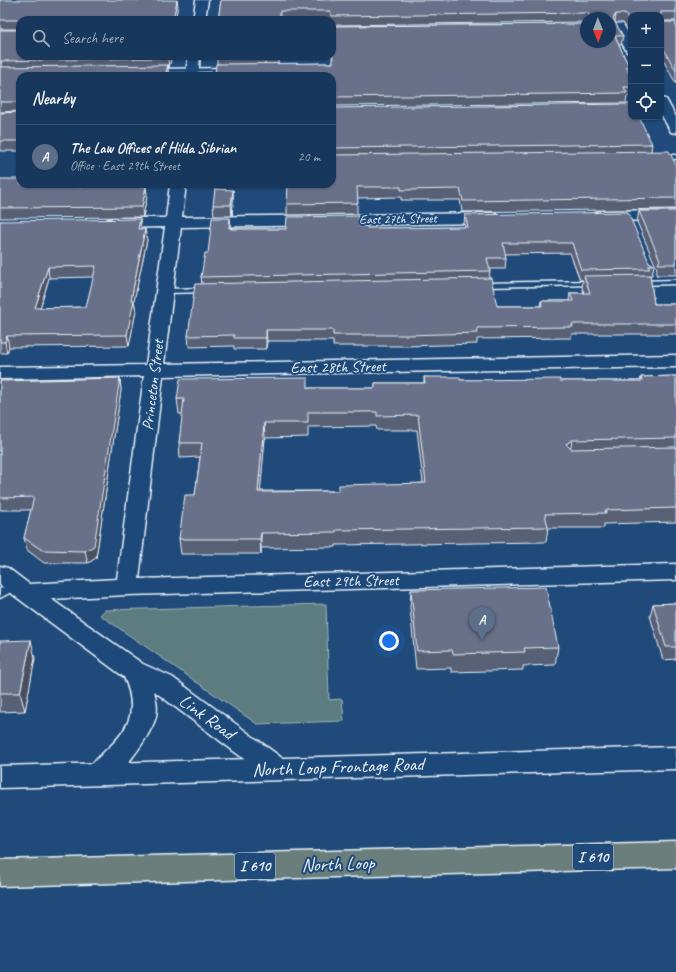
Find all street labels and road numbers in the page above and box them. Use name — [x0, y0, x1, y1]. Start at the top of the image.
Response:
street label: East 27th Street — [359, 210, 439, 228]
street label: Princeton Street — [138, 337, 169, 431]
street label: East 28th Street — [290, 356, 388, 378]
street label: East 29th Street — [303, 570, 401, 592]
street label: Link Road — [174, 689, 242, 747]
street label: North Loop Frontage Road — [252, 752, 427, 782]
road number: I 610 — [573, 844, 613, 870]
street label: North Loop — [301, 851, 376, 877]
road number: I 610 — [235, 853, 275, 879]

